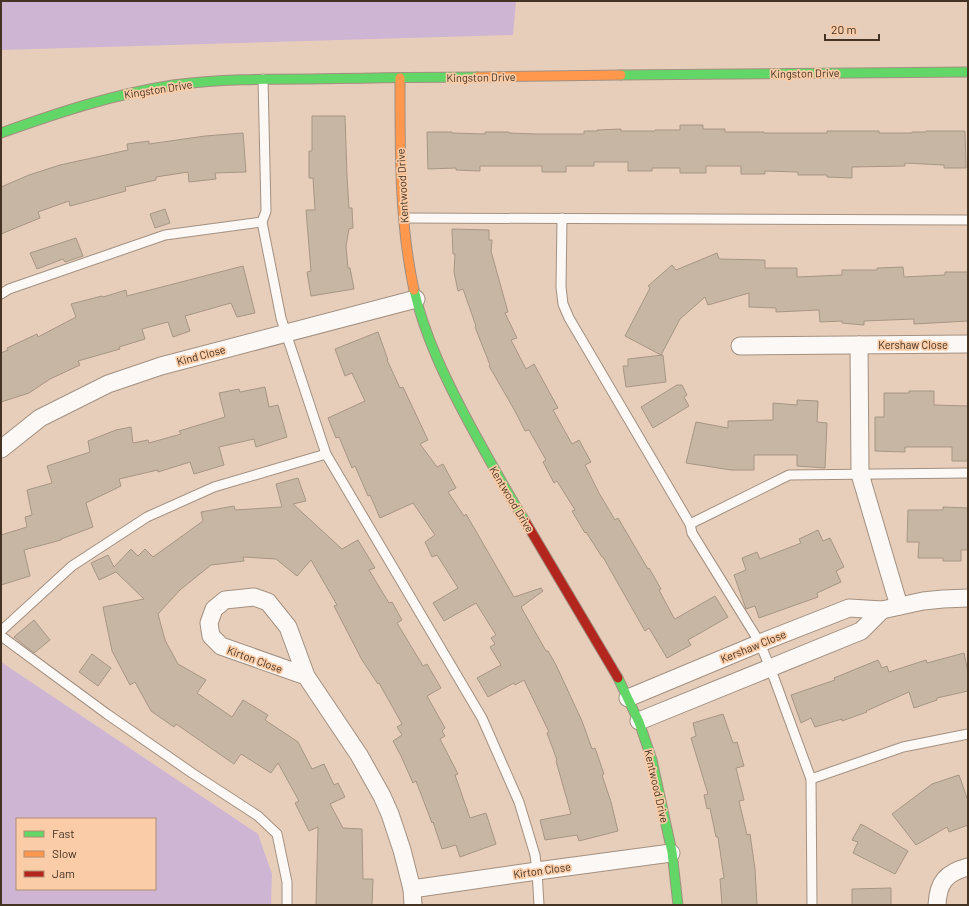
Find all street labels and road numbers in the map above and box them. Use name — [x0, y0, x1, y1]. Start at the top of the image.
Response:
street label: Kingston Drive — [770, 66, 840, 80]
street label: Kingston Drive — [446, 70, 516, 84]
street label: Kingston Drive — [123, 77, 193, 101]
street label: Kentwood Drive — [394, 148, 410, 224]
street label: Kershaw Close — [878, 338, 948, 351]
street label: Kind Close — [175, 342, 227, 368]
street label: Kentwood Drive — [487, 464, 537, 535]
street label: Kershaw Close — [718, 627, 788, 665]
street label: Kirton Close — [226, 643, 285, 675]
street label: Kentwood Drive — [642, 748, 672, 824]
street label: Kirton Close — [512, 860, 572, 880]

